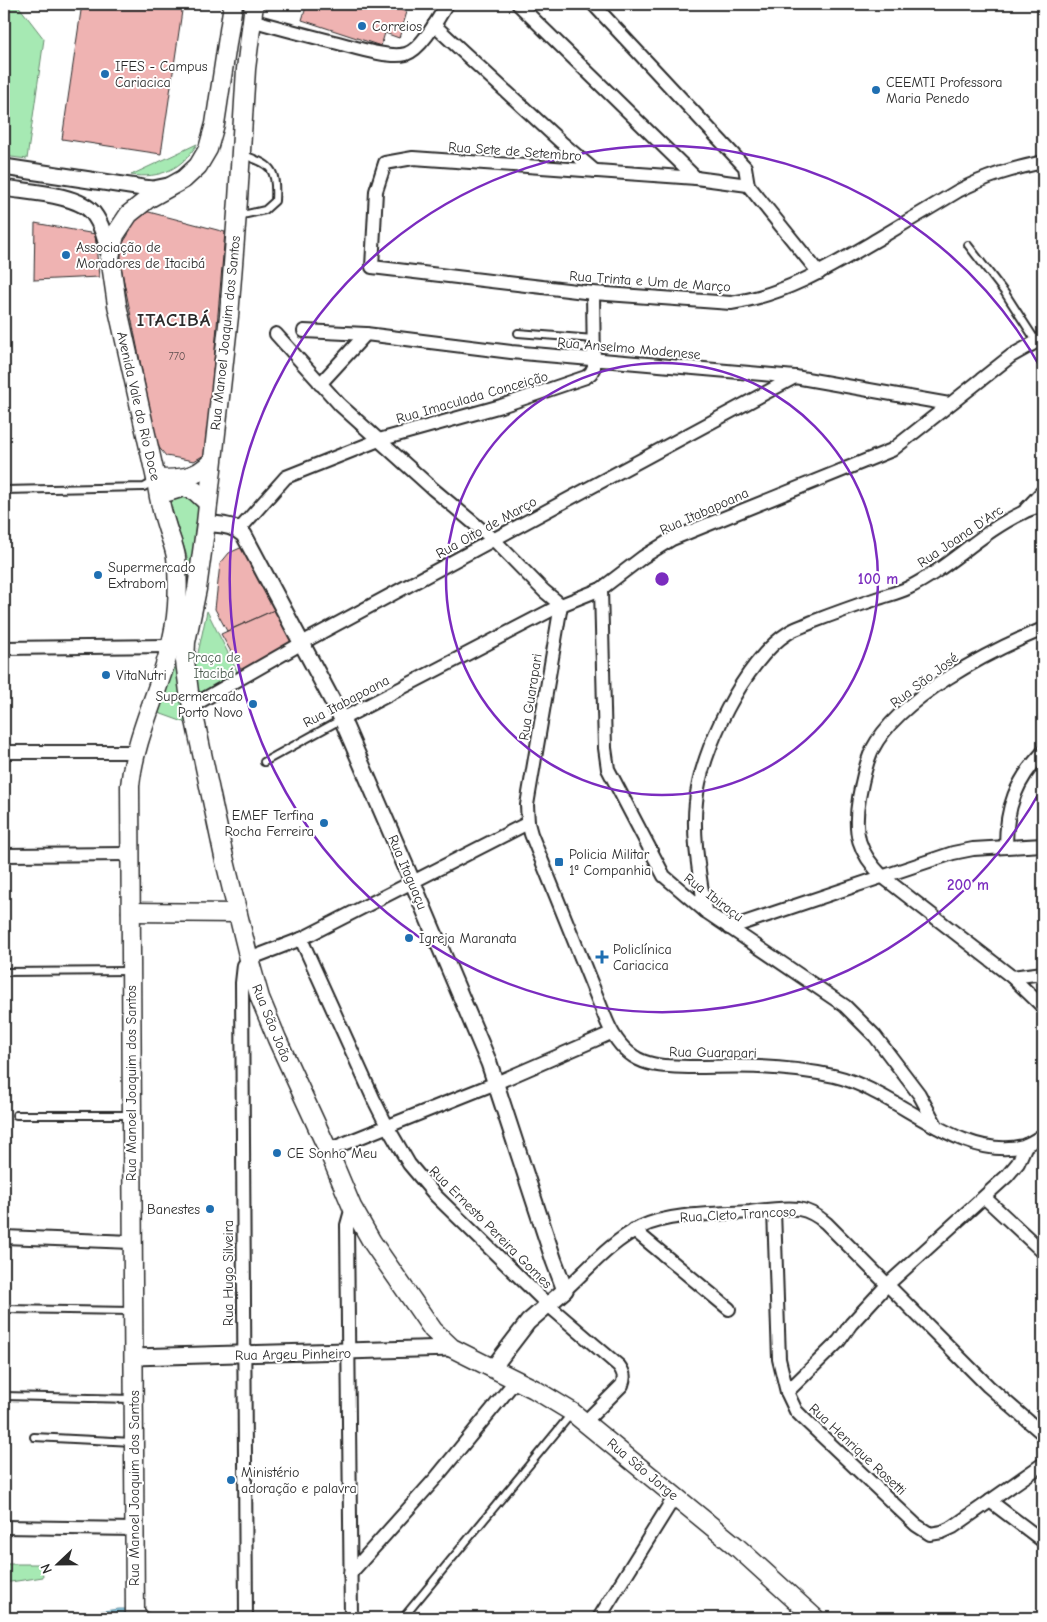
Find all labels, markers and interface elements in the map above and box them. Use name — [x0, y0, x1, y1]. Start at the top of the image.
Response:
place label: Correios — [372, 18, 422, 35]
marker: Correios — [356, 20, 368, 32]
place label: IFES - Campus Cariacica — [115, 58, 208, 91]
marker: IFES - Campus Cariacica — [99, 68, 111, 80]
place label: CEEMTI Professora Maria Penedo — [886, 74, 1003, 107]
marker: CEEMTI Professora Maria Penedo — [870, 84, 882, 96]
street label: Rua Sete de Setembro — [448, 138, 582, 165]
street label: Rua Manoel Joaquim dos Santos — [207, 235, 244, 431]
place label: Associação de Moradores de Itacibá — [76, 239, 205, 272]
marker: Associação de Moradores de Itacibá — [60, 249, 72, 261]
street label: Rua Trinta e Um de Março — [569, 267, 731, 296]
district label: ITACIBÁ — [137, 309, 211, 331]
street label: Avenida Vale do Rio Doce — [113, 330, 164, 482]
street label: Rua Anselmo Modenese — [557, 334, 701, 363]
house number: 770 — [168, 350, 186, 363]
street label: Rua Imaculada Conceição — [394, 368, 550, 427]
street label: Rua Itabapoana — [657, 484, 751, 539]
street label: Rua Oito de Março — [433, 493, 540, 562]
street label: Rua Joana D'Arc — [914, 501, 1007, 571]
place label: Supermercado Extrabom — [108, 559, 195, 592]
marker: Supermercado Extrabom — [92, 569, 104, 581]
centre of rings — [653, 570, 671, 588]
text: 100 m — [858, 570, 898, 588]
park label: Praça de Itacibá — [187, 649, 241, 682]
street label: Rua São José — [887, 649, 962, 712]
street label: Rua Guarapari — [515, 652, 546, 742]
place label: VitaNutri — [116, 667, 167, 684]
marker: VitaNutri — [100, 669, 112, 681]
street label: Rua Itabapoana — [300, 672, 392, 731]
place label: Supermercado Porto Novo — [156, 688, 243, 721]
marker: Supermercado Porto Novo — [247, 698, 259, 710]
place label: EMEF Terfina Rocha Ferreira — [224, 807, 314, 840]
marker: EMEF Terfina Rocha Ferreira — [318, 817, 330, 829]
street label: Rua Itaguaçu — [384, 832, 431, 912]
place label: Policia Militar 1ª Companhia — [569, 846, 651, 879]
marker: Policia Militar 1ª Companhia — [553, 856, 565, 868]
street label: Rua Ibiraçu — [681, 870, 747, 925]
text: 200 m — [947, 876, 989, 894]
place label: Igreja Maranata — [419, 930, 517, 947]
marker: Igreja Maranata — [403, 932, 415, 944]
place label: Policlínica Cariacica — [613, 941, 672, 974]
marker: Policlínica Cariacica — [595, 950, 609, 964]
street label: Rua São João — [248, 982, 295, 1065]
street label: Rua Manoel Joaquim dos Santos — [123, 985, 140, 1181]
street label: Rua Guarapari — [669, 1043, 757, 1062]
place label: CE Sonho Meu — [287, 1145, 377, 1162]
marker: CE Sonho Meu — [271, 1147, 283, 1159]
street label: Rua Ernesto Pereira Gomes — [426, 1162, 556, 1292]
place label: Banestes — [147, 1201, 200, 1218]
marker: Banestes — [204, 1203, 216, 1215]
street label: Rua Cleto Trancoso — [679, 1203, 797, 1226]
street label: Rua Hugo Silveira — [220, 1220, 237, 1326]
street label: Rua Argeu Pinheiro — [235, 1345, 351, 1364]
street label: Rua Manoel Joaquim dos Santos — [126, 1390, 143, 1586]
street label: Rua Henrique Rosetti — [806, 1400, 910, 1499]
street label: Rua São Jorge — [604, 1435, 682, 1504]
place label: Ministério adoração e palavra — [241, 1464, 357, 1497]
marker: Ministério adoração e palavra — [225, 1474, 237, 1486]
north arrow — [32, 1540, 82, 1590]
text: N — [37, 1561, 56, 1576]

